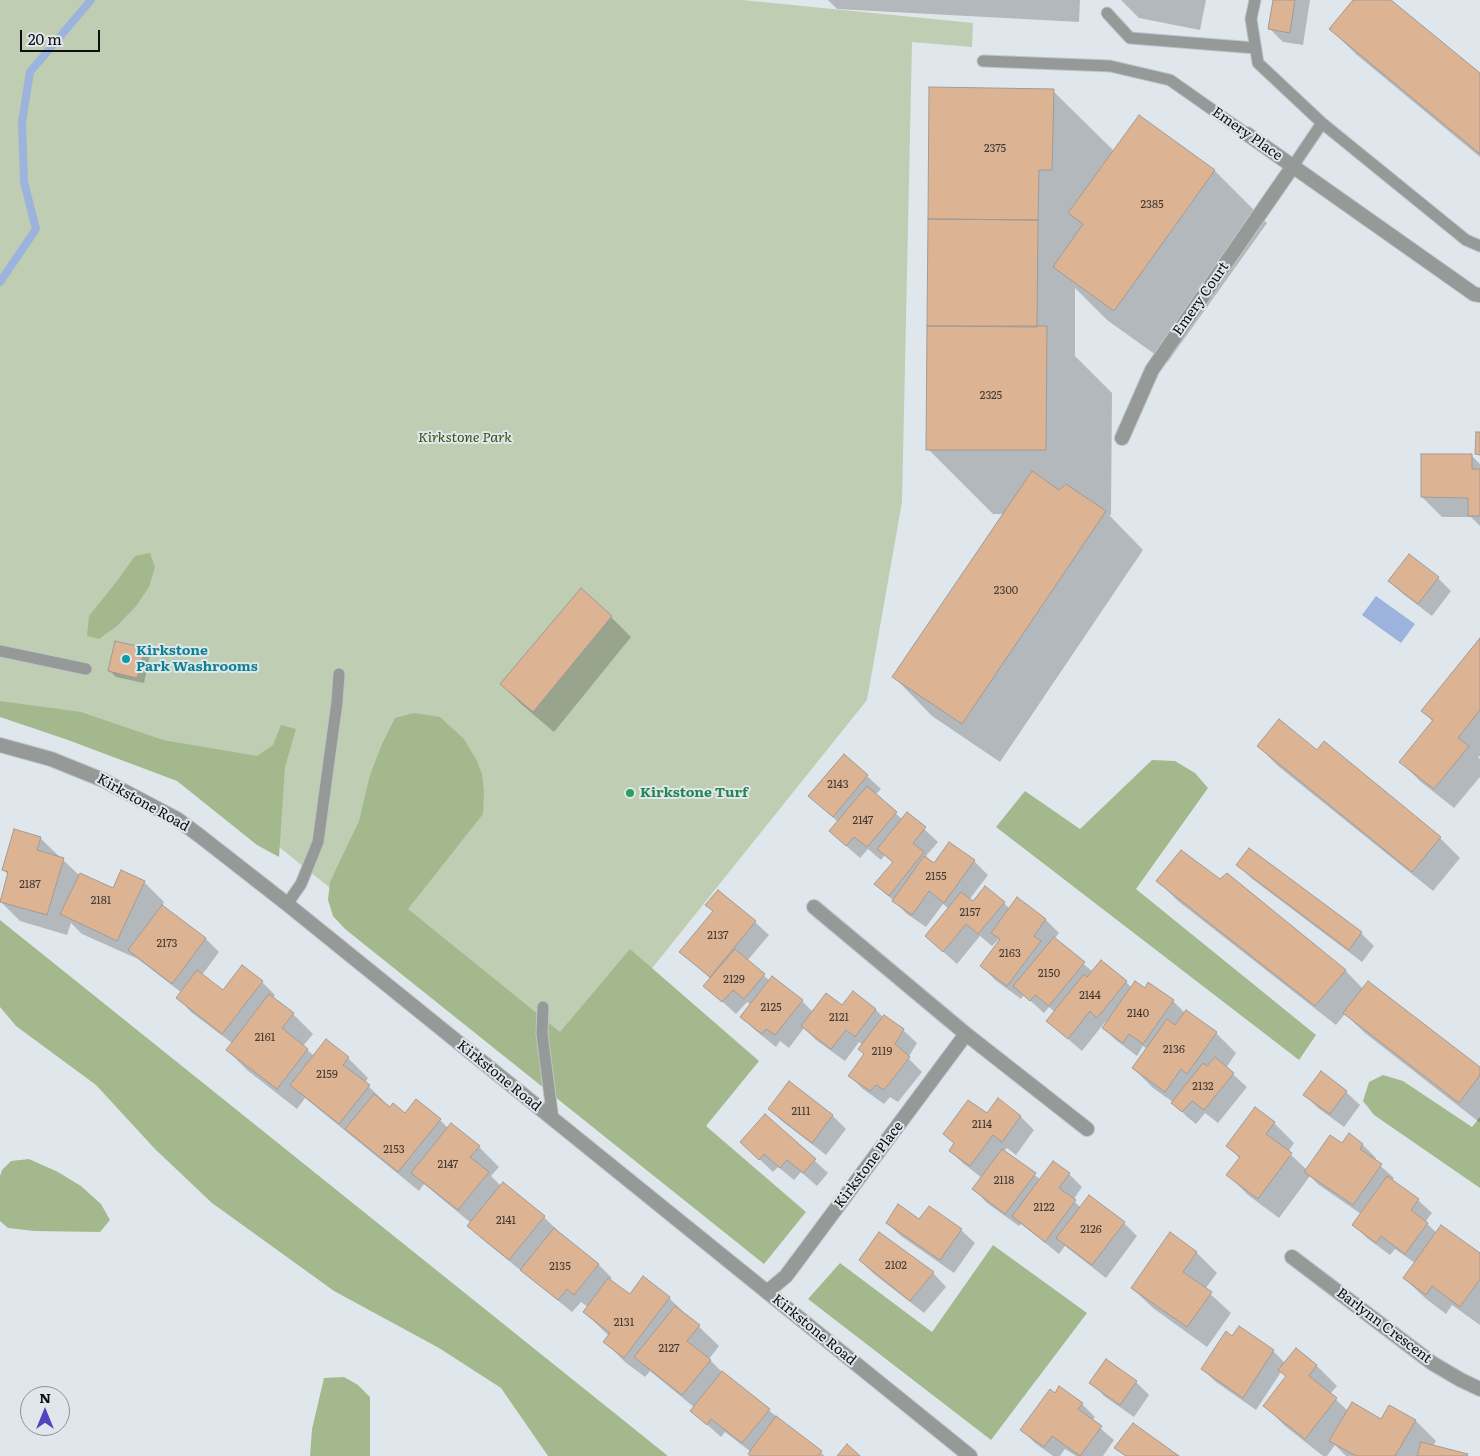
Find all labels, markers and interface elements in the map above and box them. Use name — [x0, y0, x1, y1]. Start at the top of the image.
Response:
scale bar — [22, 20, 102, 52]
text: 20 m — [28, 27, 62, 50]
street label: Emery Place — [1209, 104, 1285, 164]
house number: 2375 — [984, 142, 1006, 156]
house number: 2385 — [1140, 198, 1164, 212]
street label: Emery Court — [1169, 259, 1233, 339]
house number: 2325 — [980, 389, 1002, 403]
park label: Kirkstone Park — [418, 430, 512, 446]
house number: 2300 — [994, 584, 1018, 598]
place label: Kirkstone Park Washrooms — [136, 643, 258, 676]
marker: Kirkstone Park Washrooms — [120, 653, 132, 665]
street label: Kirkstone Road — [94, 771, 192, 835]
house number: 2143 — [827, 778, 849, 792]
place label: Kirkstone Turf — [640, 785, 748, 801]
marker: Kirkstone Turf — [624, 787, 636, 799]
house number: 2147 — [853, 814, 873, 828]
house number: 2155 — [925, 870, 947, 884]
house number: 2187 — [19, 878, 41, 892]
house number: 2181 — [91, 894, 111, 908]
house number: 2157 — [959, 906, 981, 920]
house number: 2137 — [707, 929, 729, 943]
house number: 2173 — [156, 937, 178, 951]
house number: 2163 — [999, 947, 1021, 961]
house number: 2150 — [1038, 967, 1060, 981]
house number: 2129 — [723, 973, 745, 987]
house number: 2144 — [1079, 989, 1101, 1003]
house number: 2125 — [760, 1001, 782, 1015]
house number: 2140 — [1127, 1007, 1149, 1021]
house number: 2121 — [829, 1011, 849, 1025]
house number: 2161 — [255, 1031, 275, 1045]
street label: Kirkstone Road — [454, 1037, 544, 1115]
house number: 2136 — [1163, 1043, 1185, 1057]
house number: 2119 — [872, 1045, 892, 1059]
house number: 2159 — [316, 1068, 338, 1082]
house number: 2132 — [1192, 1080, 1214, 1094]
house number: 2111 — [791, 1105, 811, 1119]
street label: Kirkstone Place — [831, 1118, 907, 1212]
house number: 2114 — [972, 1118, 992, 1132]
house number: 2153 — [383, 1143, 405, 1157]
house number: 2147 — [438, 1158, 458, 1172]
house number: 2118 — [994, 1174, 1014, 1188]
house number: 2122 — [1033, 1201, 1055, 1215]
house number: 2141 — [496, 1214, 516, 1228]
house number: 2126 — [1080, 1223, 1102, 1237]
house number: 2102 — [885, 1259, 907, 1273]
house number: 2135 — [549, 1260, 571, 1274]
street label: Barlynn Crescent — [1333, 1285, 1435, 1367]
street label: Kirkstone Road — [769, 1291, 859, 1369]
house number: 2131 — [614, 1316, 634, 1330]
house number: 2127 — [658, 1342, 680, 1356]
north arrow — [20, 1386, 70, 1436]
text: N — [39, 1387, 51, 1407]

